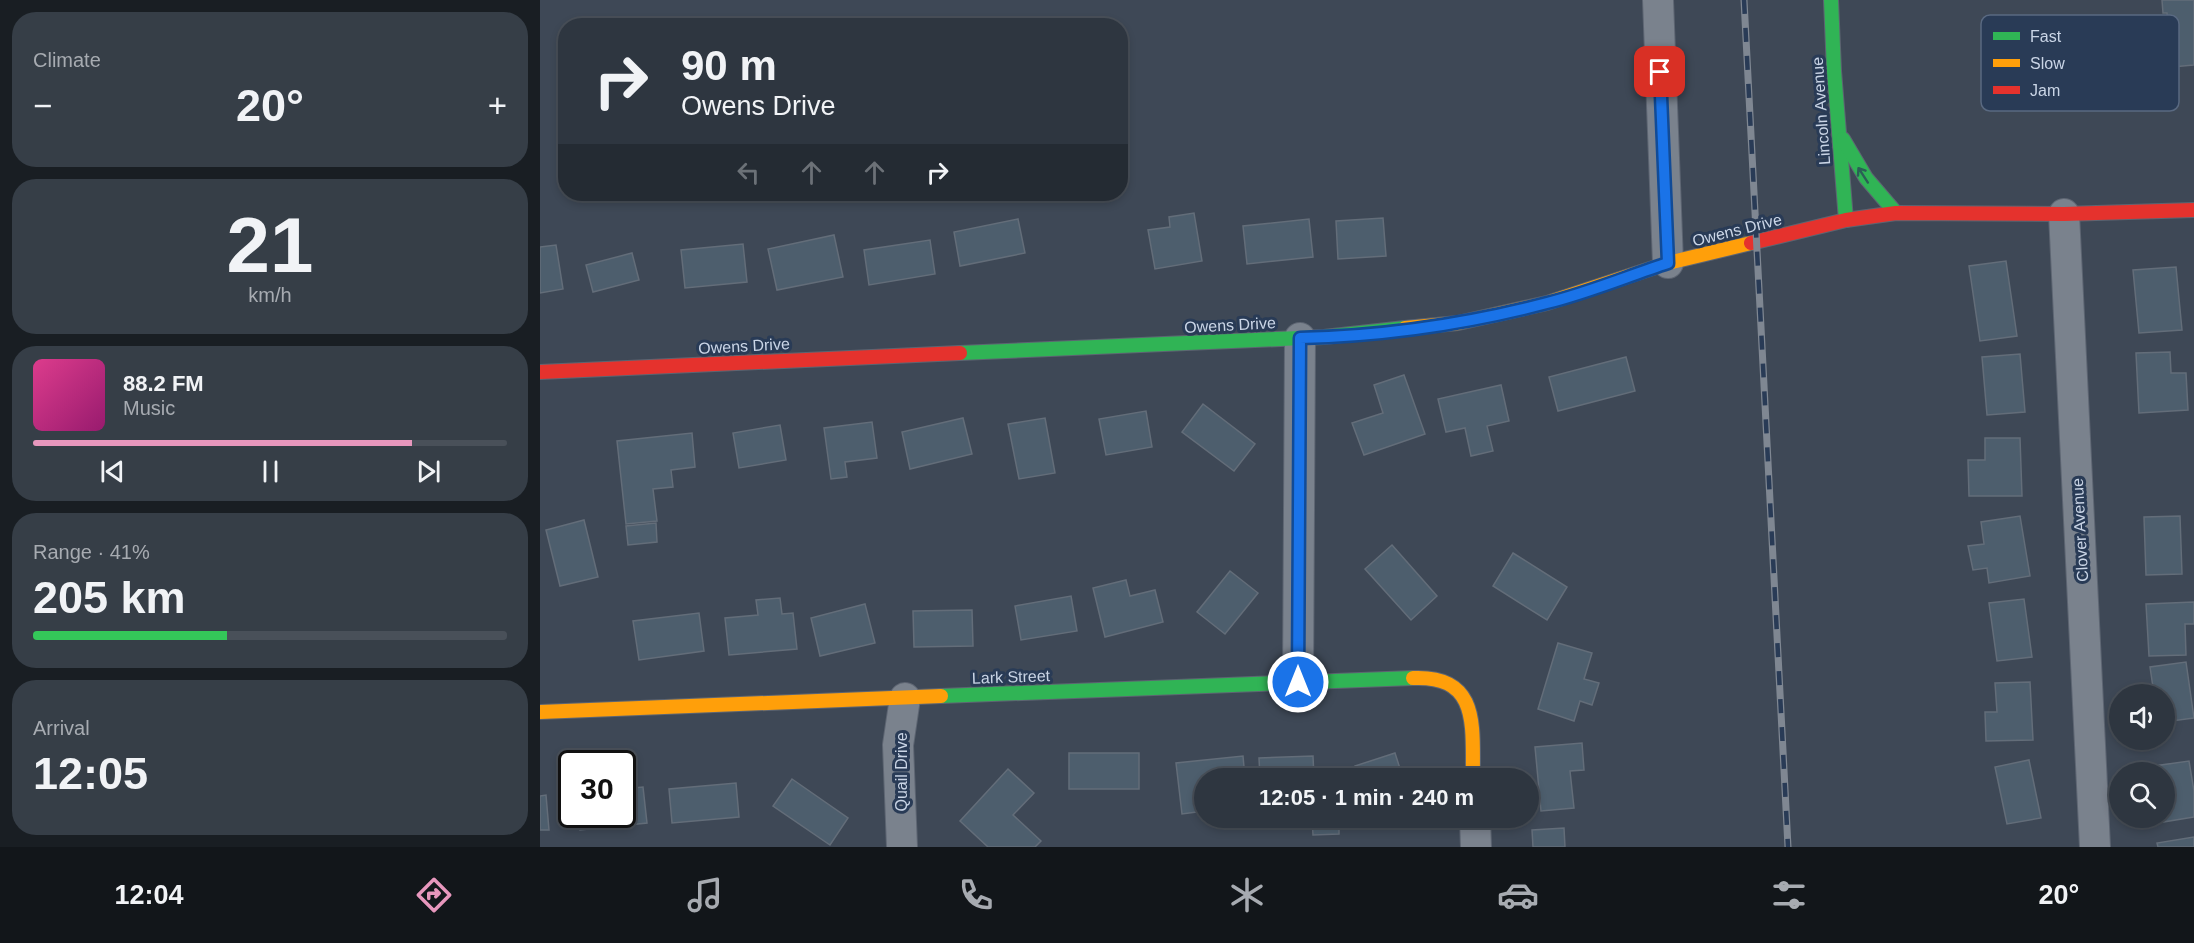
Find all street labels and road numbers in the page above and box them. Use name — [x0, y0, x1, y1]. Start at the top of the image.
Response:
street label: Lincoln Avenue — [1809, 56, 1833, 166]
street label: Owens Drive — [1691, 211, 1784, 249]
street label: Owens Drive — [1184, 314, 1276, 336]
street label: Owens Drive — [698, 335, 790, 357]
street label: Clover Avenue — [2069, 478, 2091, 582]
street label: Lark Street — [972, 667, 1051, 687]
street label: Quail Drive — [893, 732, 910, 812]

